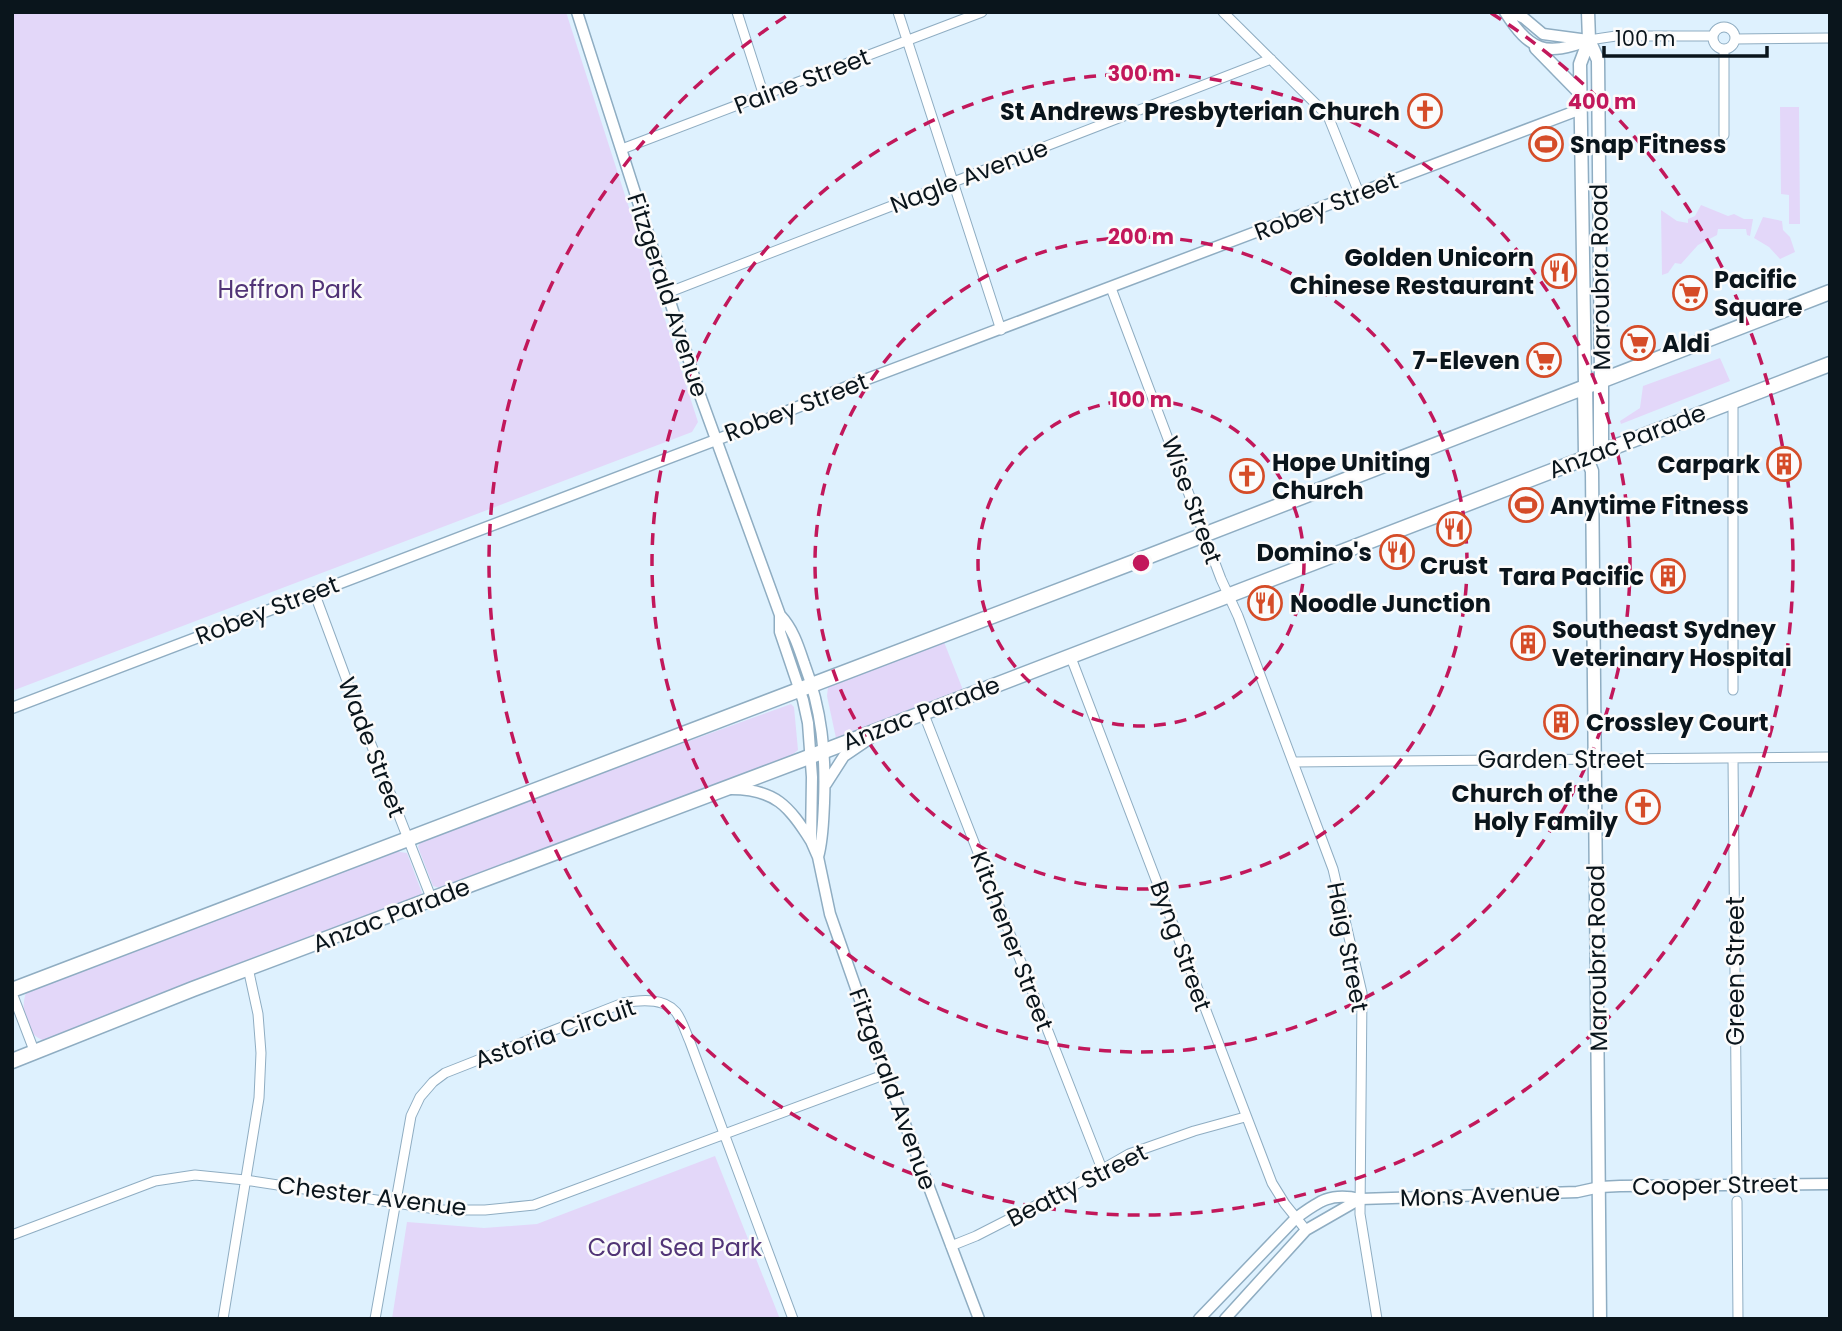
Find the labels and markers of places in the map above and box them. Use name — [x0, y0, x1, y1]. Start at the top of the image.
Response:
church icon: St Andrews Presbyterian Church — [1406, 92, 1444, 130]
place label: St Andrews Presbyterian Church — [1000, 95, 1400, 128]
sports icon: Snap Fitness — [1527, 125, 1565, 163]
place label: Snap Fitness — [1570, 128, 1726, 161]
place label: Golden Unicorn Chinese Restaurant — [1290, 241, 1534, 302]
restaurant icon: Golden Unicorn Chinese Restaurant — [1540, 252, 1578, 290]
place label: Pacific Square — [1714, 263, 1803, 324]
supermarket icon: Pacific Square — [1671, 274, 1709, 312]
supermarket icon: Aldi — [1619, 324, 1657, 362]
place label: Aldi — [1662, 327, 1710, 360]
supermarket icon: 7-Eleven — [1525, 341, 1563, 379]
place label: 7-Eleven — [1412, 344, 1520, 377]
building icon: Carpark — [1765, 445, 1803, 483]
place label: Hope Uniting Church — [1272, 446, 1430, 507]
place label: Carpark — [1657, 448, 1760, 481]
church icon: Hope Uniting Church — [1228, 457, 1266, 495]
sports icon: Anytime Fitness — [1507, 486, 1545, 524]
place label: Anytime Fitness — [1550, 489, 1749, 522]
restaurant icon: Crust — [1435, 510, 1473, 548]
restaurant icon: Domino's — [1378, 533, 1416, 571]
place label: Domino's — [1257, 536, 1372, 569]
place label: Crust — [1420, 549, 1488, 582]
centre of rings — [1129, 551, 1153, 575]
building icon: Tara Pacific — [1649, 557, 1687, 595]
place label: Tara Pacific — [1499, 560, 1644, 593]
restaurant icon: Noodle Junction — [1246, 584, 1284, 622]
place label: Noodle Junction — [1290, 587, 1491, 620]
place label: Southeast Sydney Veterinary Hospital — [1552, 613, 1792, 674]
building icon: Southeast Sydney Veterinary Hospital — [1509, 624, 1547, 662]
building icon: Crossley Court — [1542, 703, 1580, 741]
place label: Crossley Court — [1586, 706, 1769, 739]
place label: Church of the Holy Family — [1452, 777, 1619, 838]
church icon: Church of the Holy Family — [1624, 788, 1662, 826]

